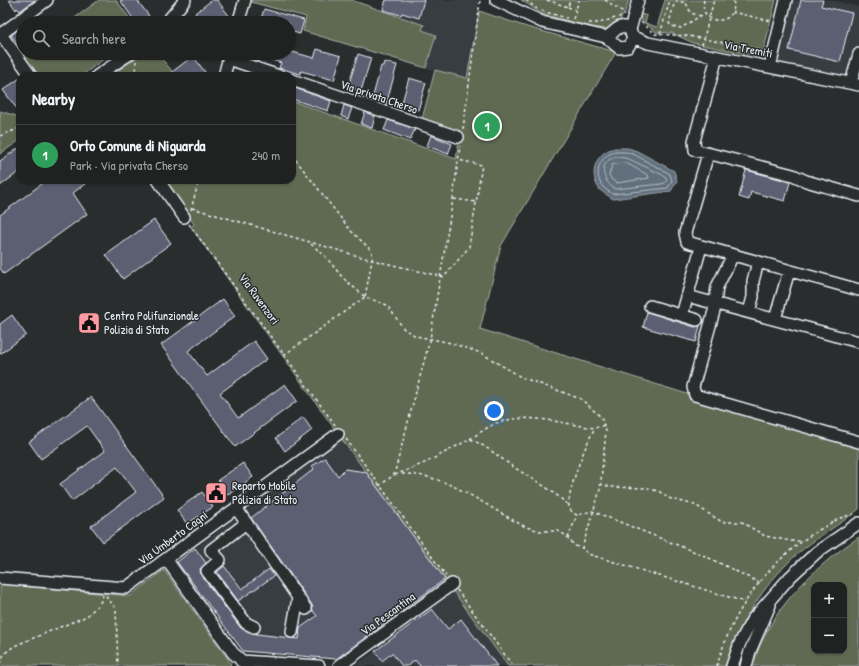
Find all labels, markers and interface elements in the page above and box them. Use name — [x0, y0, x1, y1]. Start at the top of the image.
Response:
search box — [16, 16, 296, 60]
icon: search — [30, 27, 52, 49]
text: Search here — [62, 28, 126, 49]
street label: Via Tremiti — [722, 35, 774, 62]
street label: Via privata Cherso — [338, 75, 420, 118]
text: Nearby — [32, 87, 75, 110]
pin: 1 — [474, 111, 500, 141]
text: Orto Comune di Niguarda — [70, 135, 206, 156]
text: 1 — [43, 146, 47, 164]
text: 240 m — [251, 146, 280, 164]
text: Park · Via privata Cherso — [70, 156, 188, 174]
street label: Via Ruvenzori — [235, 270, 284, 328]
place label: Centro Polifunzionale Polizia di Stato — [104, 307, 199, 338]
public building icon: Centro Polifunzionale Polizia di Stato — [76, 310, 102, 336]
your location — [484, 401, 504, 421]
place label: Reparto Mobile Polizia di Stato — [232, 477, 297, 508]
public building icon: Reparto Mobile Polizia di Stato — [203, 480, 229, 506]
street label: Via Umberto Cagni — [134, 506, 211, 569]
map controls — [811, 582, 847, 654]
button: + — [811, 582, 847, 618]
street label: Via Pescantina — [357, 588, 419, 639]
button: − — [811, 618, 847, 654]

